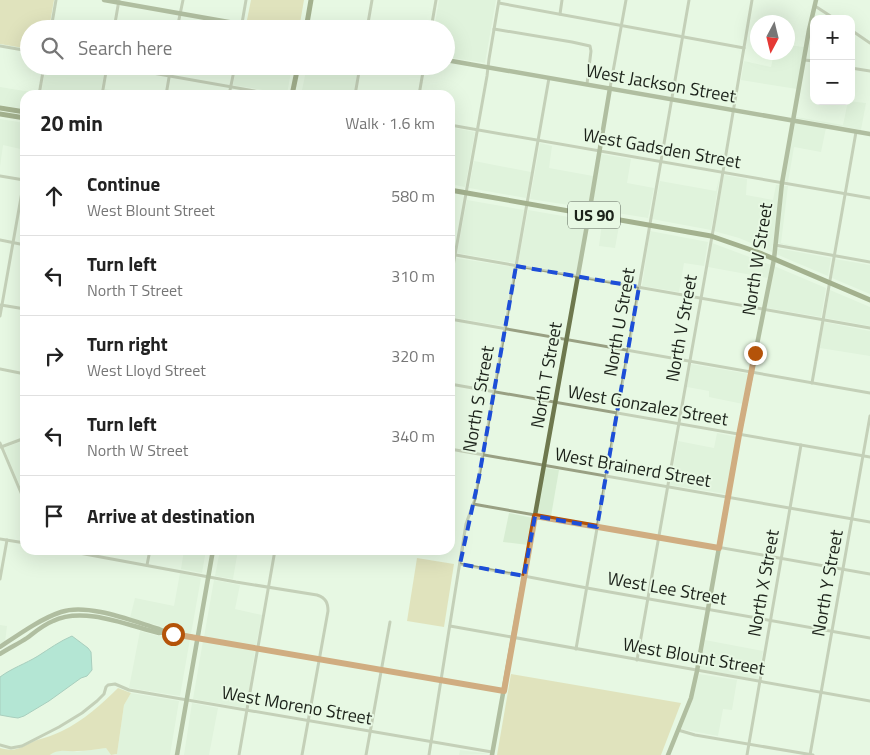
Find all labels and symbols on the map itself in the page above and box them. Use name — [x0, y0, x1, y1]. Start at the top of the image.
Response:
north arrow — [750, 15, 795, 60]
street label: West Jackson Street — [584, 57, 739, 110]
street label: West Gadsden Street — [581, 121, 744, 175]
street label: North W Street — [735, 200, 779, 317]
road number: US 90 — [568, 202, 620, 228]
street label: North U Street — [596, 265, 642, 378]
street label: North V Street — [658, 272, 704, 384]
street label: North T Street — [523, 319, 569, 430]
route end — [744, 342, 767, 365]
street label: North S Street — [455, 343, 501, 454]
street label: West Gonzalez Street — [566, 378, 731, 433]
street label: West Brainerd Street — [553, 440, 714, 494]
street label: North X Street — [740, 527, 786, 639]
street label: North Y Street — [804, 527, 850, 638]
street label: West Lee Street — [605, 564, 729, 612]
route start — [162, 623, 185, 646]
street label: West Blount Street — [621, 630, 768, 682]
street label: West Moreno Street — [220, 678, 375, 732]

